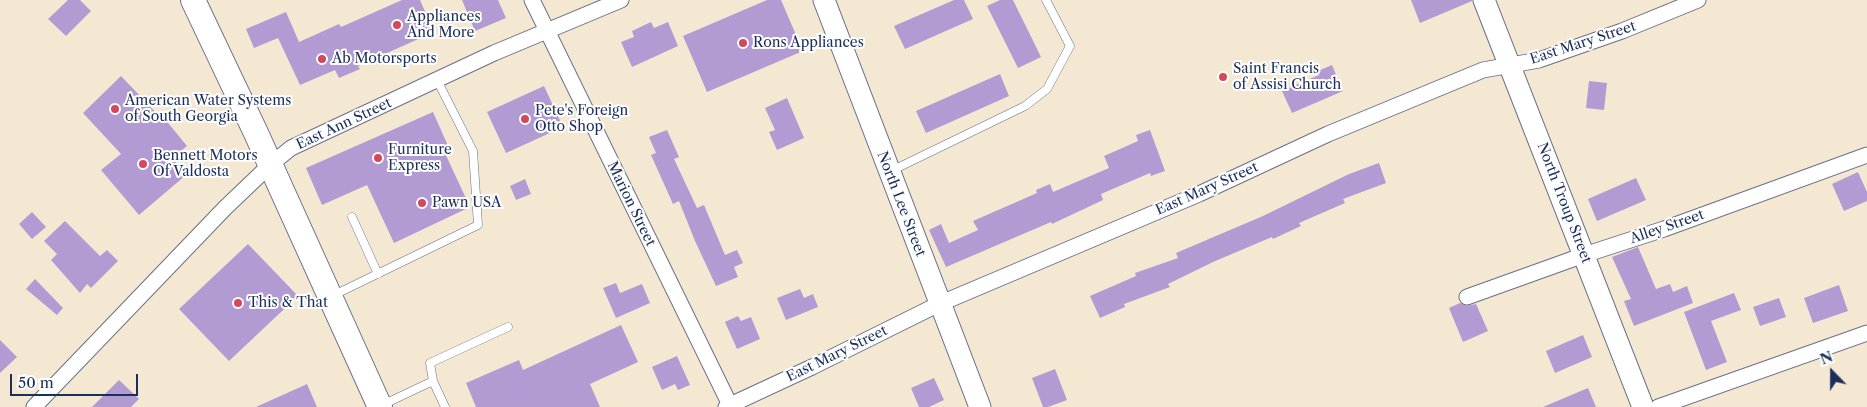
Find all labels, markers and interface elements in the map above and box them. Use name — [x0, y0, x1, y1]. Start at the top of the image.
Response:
place label: Appliances And More — [407, 9, 480, 41]
street label: East Mary Street — [1528, 18, 1638, 68]
marker: Appliances And More — [391, 19, 403, 31]
place label: Rons Appliances — [753, 35, 864, 51]
marker: Rons Appliances — [737, 37, 749, 49]
place label: Ab Motorsports — [332, 51, 437, 67]
marker: Ab Motorsports — [316, 53, 328, 65]
place label: Saint Francis of Assisi Church — [1233, 61, 1341, 94]
marker: Saint Francis of Assisi Church — [1217, 71, 1229, 83]
place label: American Water Systems of South Georgia — [125, 93, 291, 125]
street label: East Ann Street — [294, 95, 394, 153]
marker: American Water Systems of South Georgia — [109, 103, 121, 115]
place label: Pete's Foreign Otto Shop — [535, 103, 628, 136]
marker: Pete's Foreign Otto Shop — [519, 113, 531, 125]
street label: North Troup Street — [1533, 140, 1595, 266]
place label: Furniture Express — [388, 142, 452, 174]
place label: Bennett Motors Of Valdosta — [153, 148, 258, 180]
street label: North Lee Street — [873, 149, 929, 259]
marker: Furniture Express — [372, 152, 384, 164]
marker: Bennett Motors Of Valdosta — [137, 158, 149, 170]
street label: Marion Street — [603, 159, 659, 249]
street label: East Mary Street — [1153, 159, 1261, 219]
place label: Pawn USA — [432, 195, 501, 211]
marker: Pawn USA — [416, 197, 428, 209]
street label: Alley Street — [1628, 206, 1706, 248]
place label: This & That — [248, 295, 328, 311]
marker: This & That — [232, 297, 244, 309]
street label: East Mary Street — [784, 322, 890, 386]
north arrow — [1807, 347, 1857, 397]
text: N — [1817, 347, 1835, 369]
scale bar — [12, 364, 140, 396]
text: 50 m — [18, 373, 54, 392]

